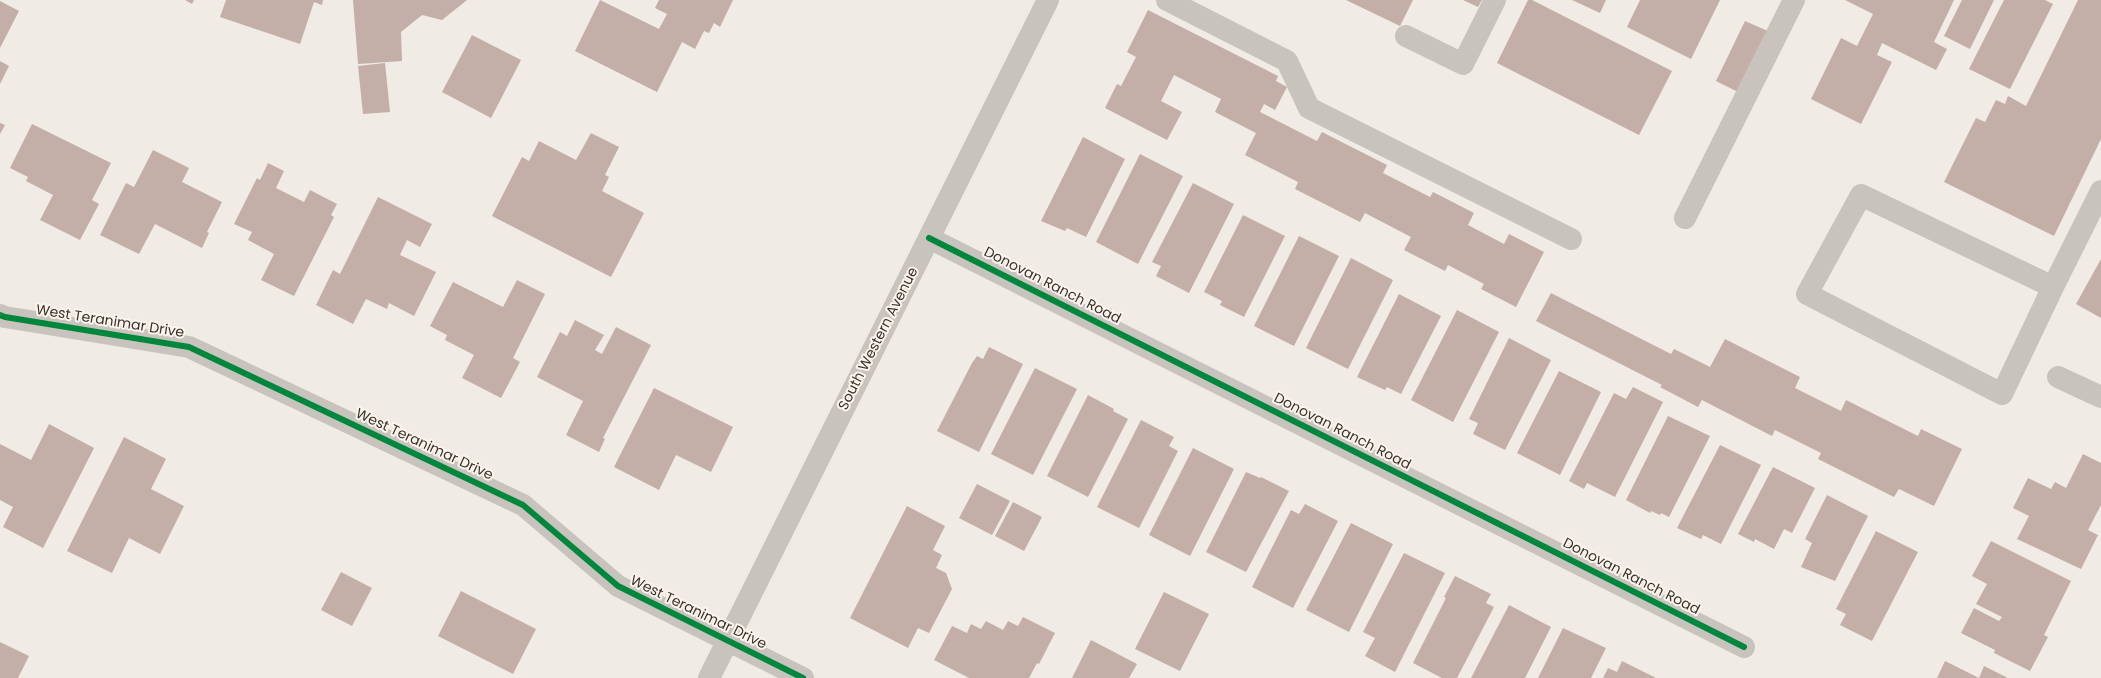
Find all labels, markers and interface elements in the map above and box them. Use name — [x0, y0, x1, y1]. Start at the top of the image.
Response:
street label: Donovan Ranch Road — [981, 244, 1123, 328]
street label: South Western Avenue — [836, 265, 922, 413]
street label: West Teranimar Drive — [35, 302, 185, 342]
street label: Donovan Ranch Road — [1271, 390, 1413, 474]
street label: West Teranimar Drive — [353, 406, 495, 484]
street label: Donovan Ranch Road — [1560, 535, 1702, 619]
street label: West Teranimar Drive — [627, 573, 769, 653]

